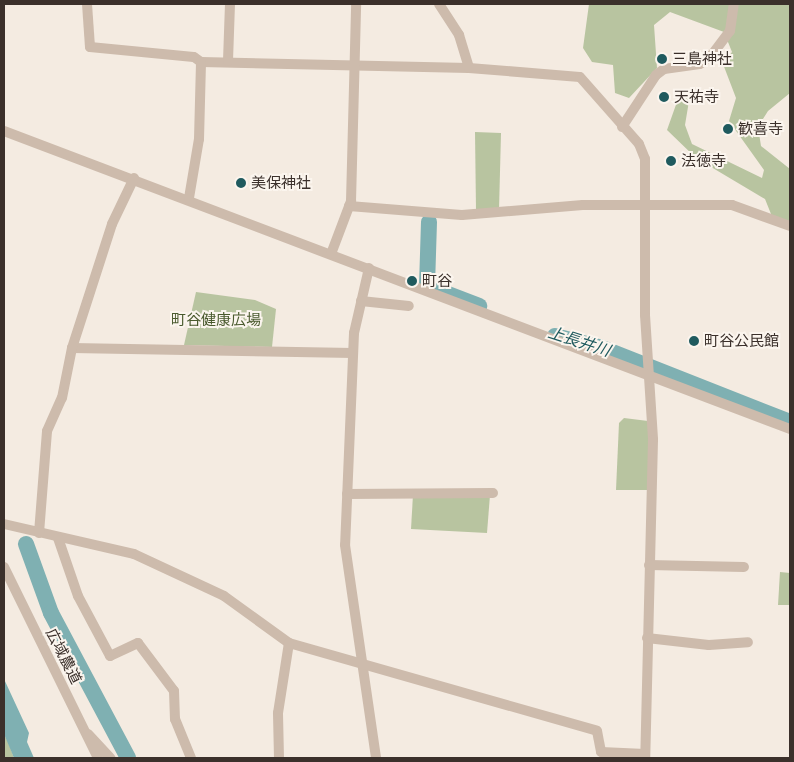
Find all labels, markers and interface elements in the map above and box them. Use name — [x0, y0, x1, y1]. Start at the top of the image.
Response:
place label: 三島神社 — [672, 50, 732, 68]
marker: 三島神社 — [656, 53, 668, 65]
place label: 天祐寺 — [674, 88, 719, 106]
marker: 天祐寺 — [658, 91, 670, 103]
place label: 歓喜寺 — [738, 120, 783, 138]
marker: 歓喜寺 — [722, 123, 734, 135]
place label: 法徳寺 — [681, 152, 726, 170]
marker: 法徳寺 — [665, 155, 677, 167]
place label: 美保神社 — [251, 174, 311, 192]
marker: 美保神社 — [235, 177, 247, 189]
place label: 町谷 — [422, 272, 452, 290]
marker: 町谷 — [406, 275, 418, 287]
park label: 町谷健康広場 — [171, 311, 261, 329]
water label: 上長井川 — [546, 323, 612, 361]
place label: 町谷公民館 — [704, 332, 779, 350]
marker: 町谷公民館 — [688, 335, 700, 347]
street label: 広域農道 — [42, 625, 86, 687]

